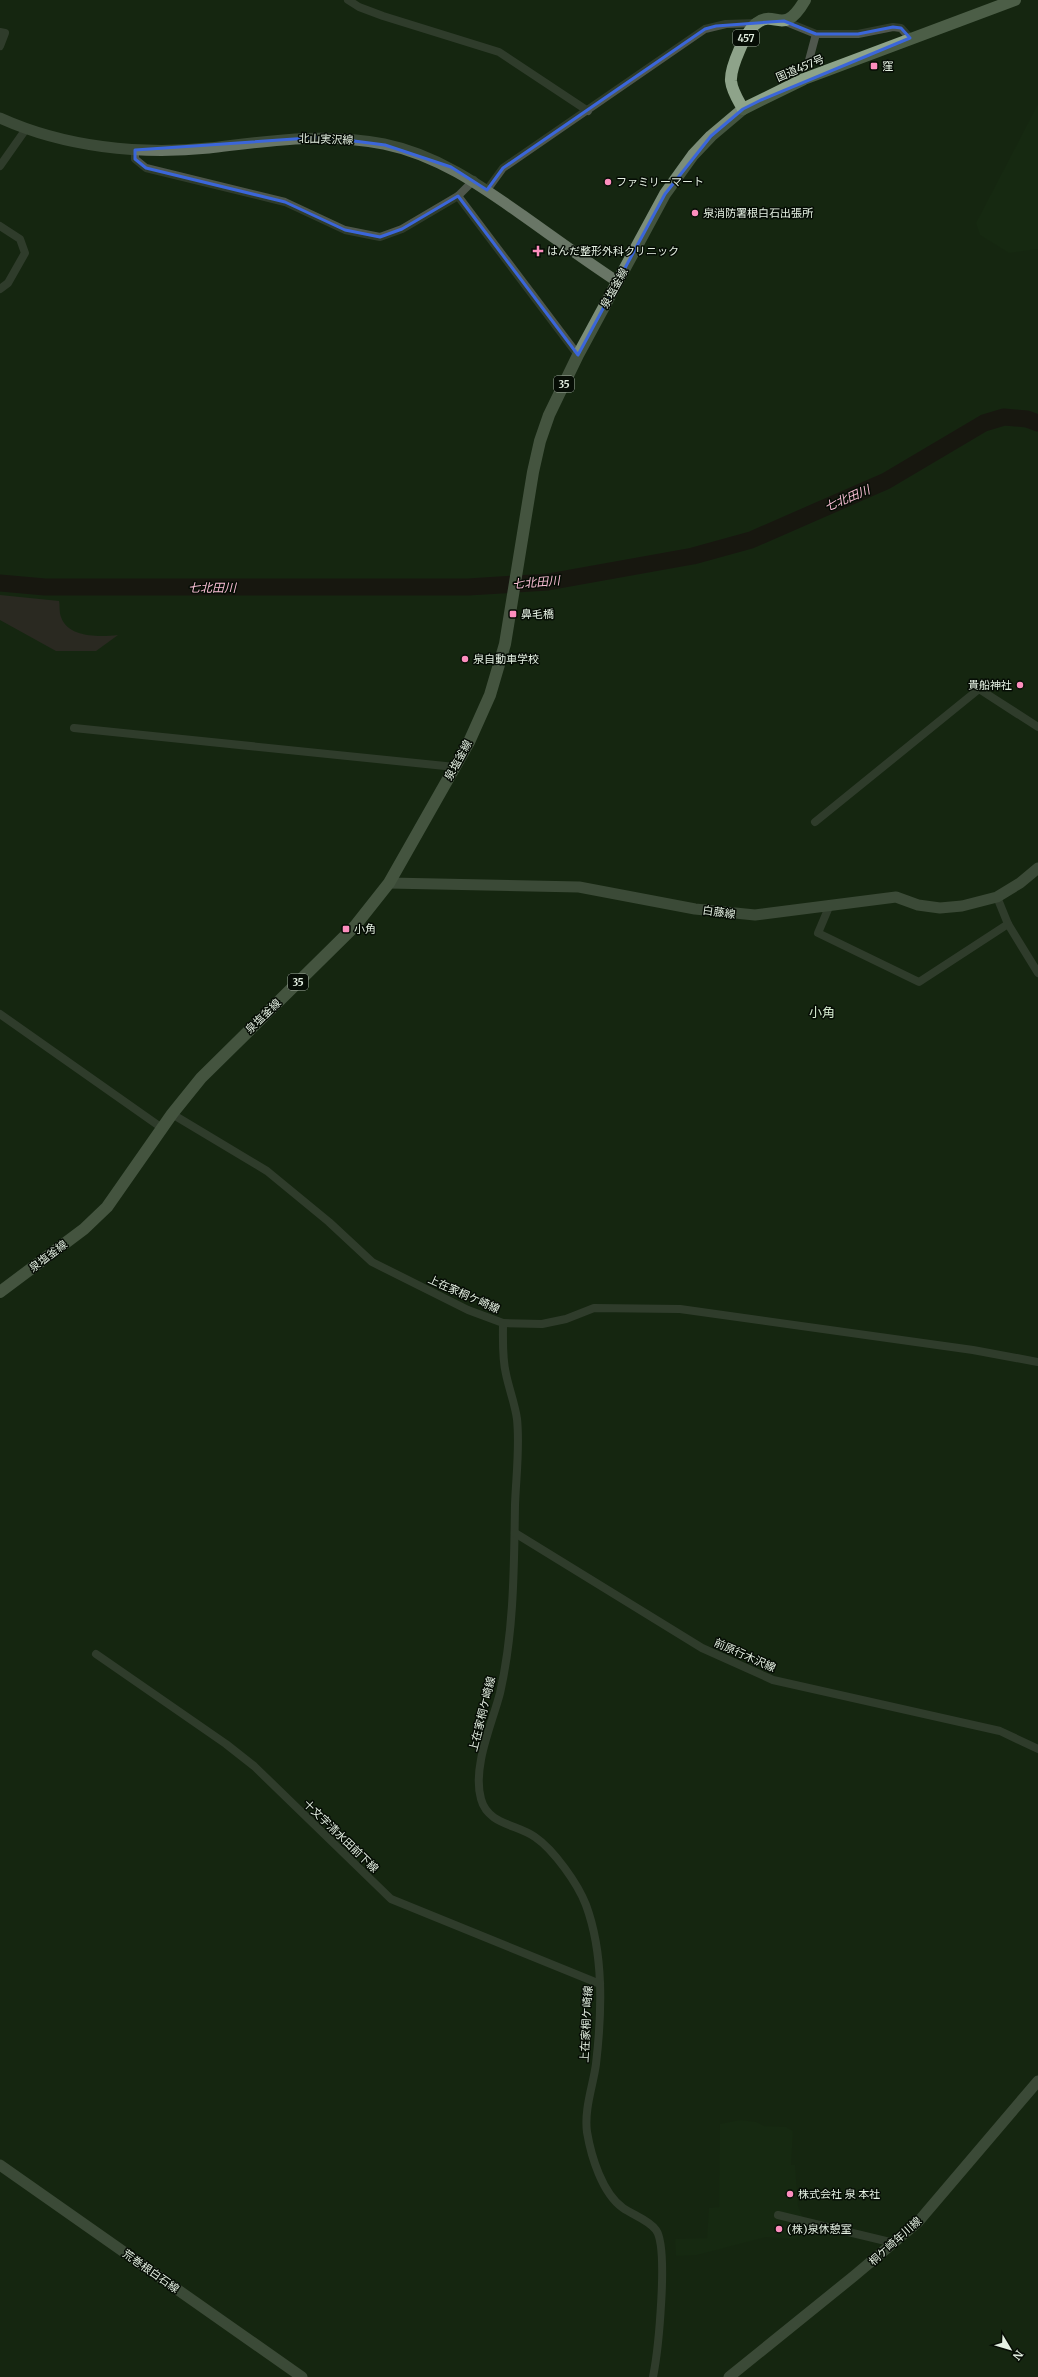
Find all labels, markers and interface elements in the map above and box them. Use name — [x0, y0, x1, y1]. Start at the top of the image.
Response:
road number: 457 — [733, 30, 759, 46]
street label: 国道457号 — [774, 52, 826, 84]
place label: 窪 — [882, 59, 893, 73]
marker: 窪 — [869, 61, 879, 71]
street label: 北山実沢線 — [298, 131, 354, 147]
place label: ファミリーマート — [616, 175, 704, 189]
marker: ファミリーマート — [603, 177, 613, 187]
place label: 泉消防署根白石出張所 — [703, 206, 814, 220]
marker: 泉消防署根白石出張所 — [690, 208, 700, 218]
place label: はんだ整形外科クリニック — [547, 244, 679, 258]
marker: はんだ整形外科クリニック — [532, 245, 544, 257]
street label: 泉塩釜線 — [597, 265, 631, 311]
road number: 35 — [554, 376, 574, 392]
water label: 七北田川 — [822, 481, 874, 514]
water label: 七北田川 — [511, 572, 563, 592]
water label: 七北田川 — [188, 580, 238, 595]
place label: 鼻毛橋 — [521, 607, 554, 621]
marker: 鼻毛橋 — [508, 609, 518, 619]
place label: 泉自動車学校 — [473, 652, 539, 666]
marker: 泉自動車学校 — [460, 654, 470, 664]
place label: 貴船神社 — [968, 678, 1012, 692]
marker: 貴船神社 — [1015, 680, 1025, 690]
street label: 泉塩釜線 — [441, 737, 475, 783]
street label: 白藤線 — [702, 903, 736, 921]
place label: 小角 — [354, 922, 376, 936]
marker: 小角 — [341, 924, 351, 934]
road number: 35 — [288, 974, 308, 990]
street label: 泉塩釜線 — [242, 996, 284, 1036]
district label: 小角 — [809, 1004, 835, 1021]
street label: 泉塩釜線 — [26, 1237, 70, 1275]
street label: 上在家桐ケ崎線 — [426, 1272, 502, 1316]
street label: 前原行木沢線 — [712, 1635, 778, 1675]
street label: 上在家桐ケ崎線 — [466, 1675, 498, 1753]
street label: 十文字清水田前下線 — [301, 1797, 381, 1875]
street label: 上在家桐ケ崎線 — [577, 1985, 595, 2063]
place label: 株式会社 泉 本社 — [798, 2187, 880, 2201]
marker: 株式会社 泉 本社 — [785, 2189, 795, 2199]
street label: 桐ケ崎年川線 — [866, 2214, 924, 2268]
place label: (株)泉休憩室 — [787, 2222, 851, 2236]
marker: (株)泉休憩室 — [774, 2224, 784, 2234]
street label: 荒巻根白石線 — [120, 2246, 182, 2296]
north arrow — [990, 2329, 1030, 2369]
text: N — [1010, 2347, 1026, 2363]

